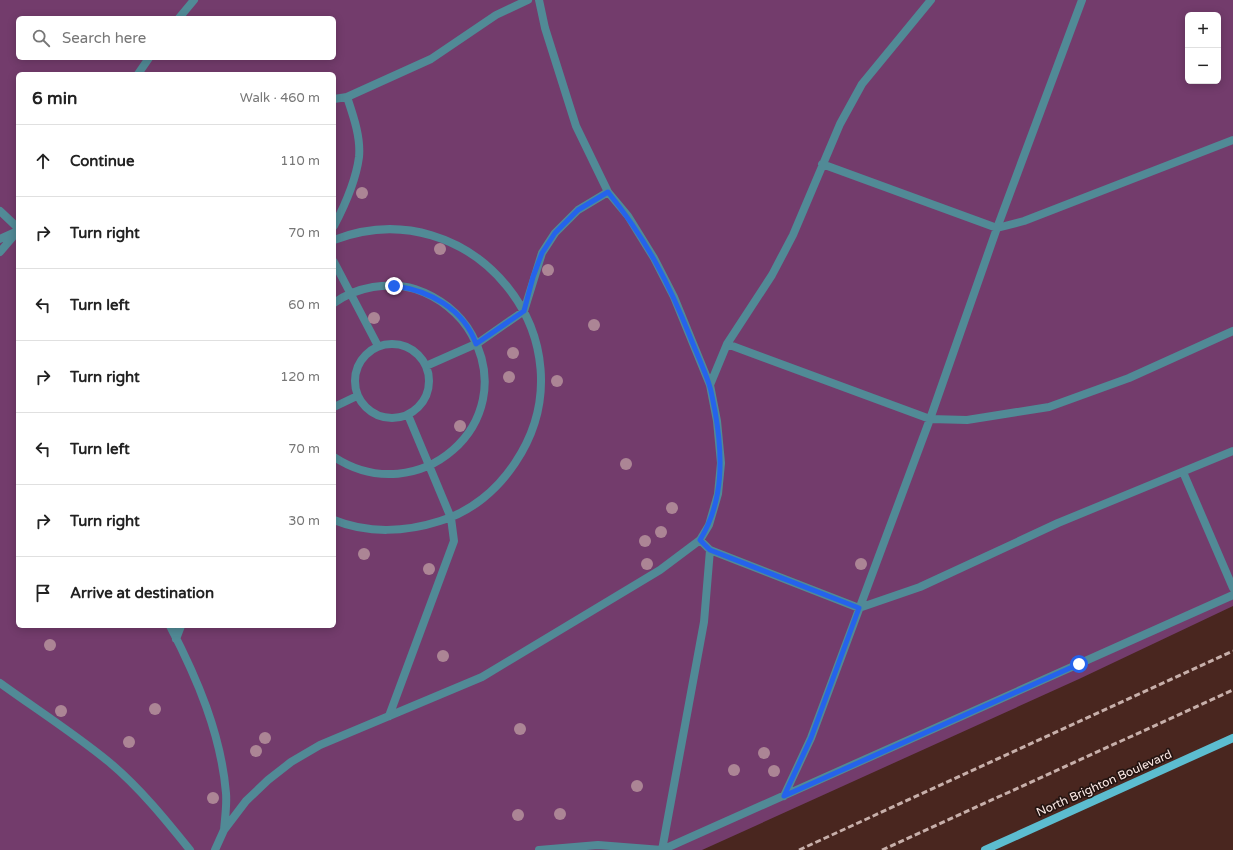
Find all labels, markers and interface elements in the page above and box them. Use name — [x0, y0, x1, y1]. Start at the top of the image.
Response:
map controls — [1185, 12, 1221, 84]
button: + — [1185, 12, 1221, 48]
search box — [16, 16, 336, 60]
icon: search — [30, 27, 52, 49]
text: Search here — [62, 29, 146, 47]
button: − — [1185, 48, 1221, 84]
text: 6 min — [32, 88, 77, 109]
text: Walk · 460 m — [240, 90, 320, 106]
icon: ahead — [32, 150, 54, 172]
text: Continue — [70, 152, 134, 170]
text: 110 m — [280, 153, 320, 169]
icon: right — [32, 222, 54, 244]
text: Turn right — [70, 224, 140, 242]
text: 70 m — [288, 225, 320, 241]
route end — [385, 277, 403, 295]
icon: left — [32, 294, 54, 316]
text: Turn left — [70, 296, 130, 314]
text: 60 m — [288, 297, 320, 313]
icon: right — [32, 366, 54, 388]
text: Turn right — [70, 368, 140, 386]
text: 120 m — [280, 369, 320, 385]
icon: left — [32, 438, 54, 460]
text: Turn left — [70, 440, 130, 458]
text: 70 m — [288, 441, 320, 457]
icon: right — [32, 510, 54, 532]
text: Turn right — [70, 512, 140, 530]
text: 30 m — [288, 513, 320, 529]
icon: arrive — [32, 582, 54, 604]
text: Arrive at destination — [70, 584, 214, 602]
route start — [1070, 655, 1088, 673]
street label: North Brighton Boulevard — [1034, 747, 1174, 819]

